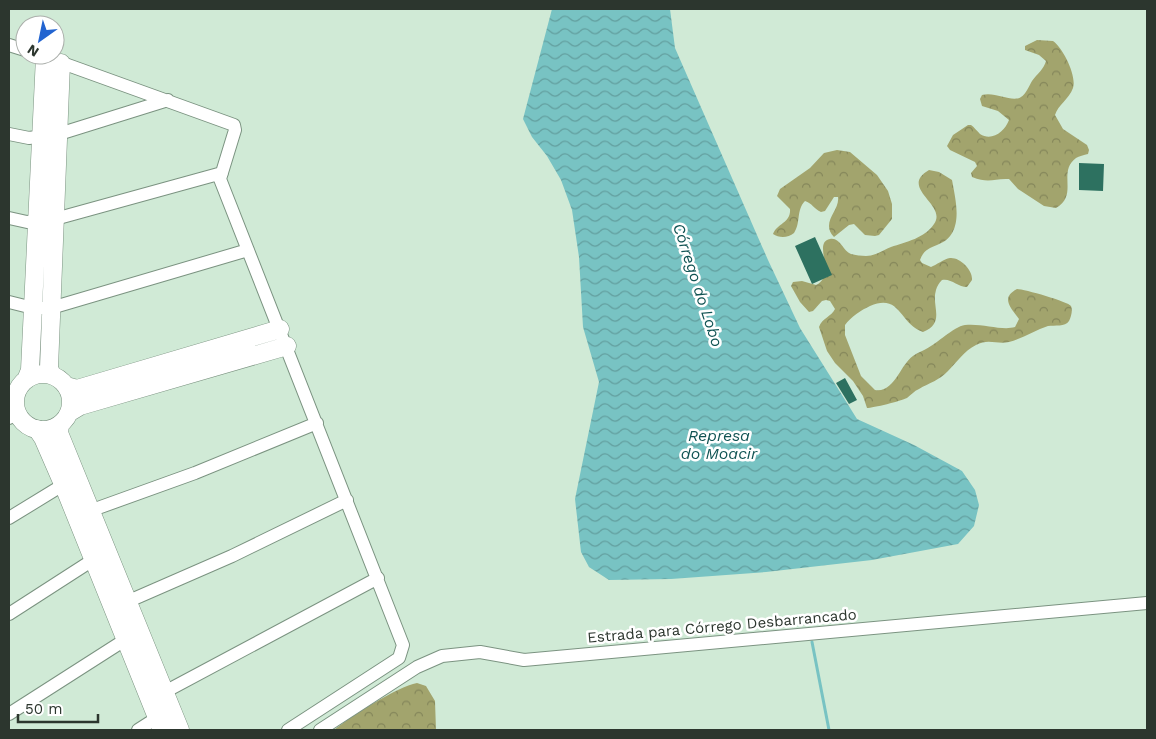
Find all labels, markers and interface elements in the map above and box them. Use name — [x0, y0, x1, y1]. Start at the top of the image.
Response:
north arrow — [15, 15, 65, 65]
text: N — [24, 41, 42, 60]
water label: Córrego do Lobo — [669, 221, 727, 349]
water label: Represa do Moacir — [681, 426, 758, 463]
street label: Estrada para Córrego Desbarrancado — [587, 605, 857, 647]
scale bar — [18, 692, 98, 724]
text: 50 m — [25, 700, 62, 718]

